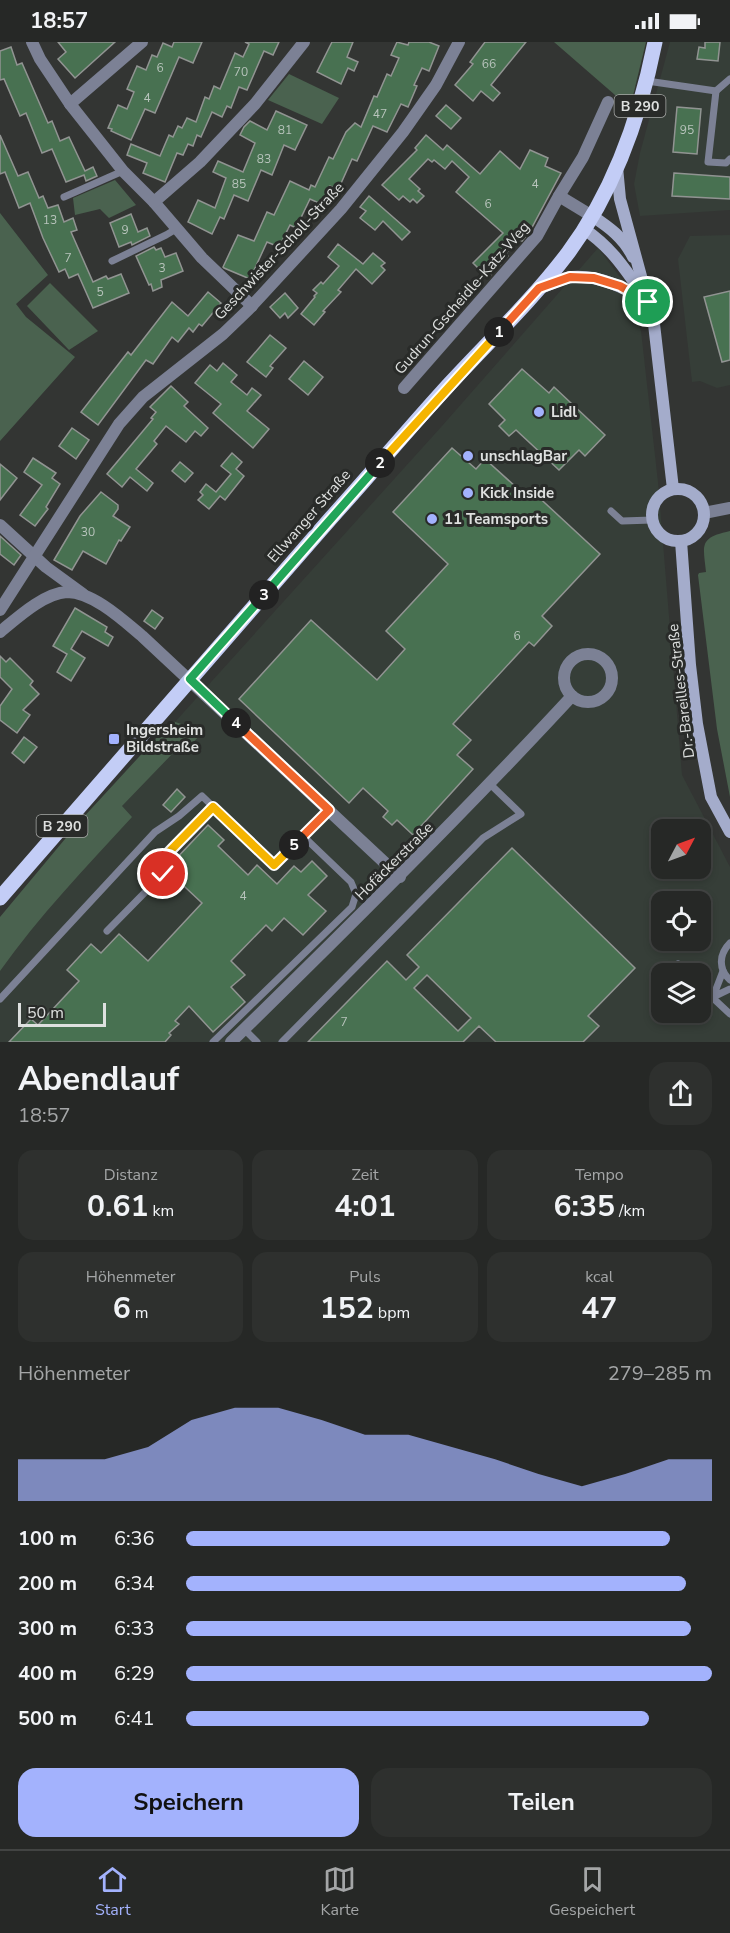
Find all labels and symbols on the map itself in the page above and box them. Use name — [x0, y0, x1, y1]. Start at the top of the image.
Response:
house number: 66 — [482, 56, 496, 72]
house number: 6 — [156, 60, 164, 76]
house number: 70 — [234, 64, 248, 80]
house number: 4 — [143, 90, 151, 106]
road number: B 290 — [614, 95, 666, 117]
house number: 47 — [373, 106, 387, 122]
house number: 81 — [278, 122, 292, 138]
house number: 95 — [680, 122, 694, 138]
house number: 83 — [257, 151, 271, 167]
house number: 85 — [232, 176, 246, 192]
house number: 4 — [531, 176, 539, 192]
street label: Geschwister-Scholl-Straße — [210, 178, 348, 324]
house number: 6 — [484, 196, 492, 212]
house number: 13 — [43, 212, 57, 228]
street label: Gudrun-Gscheidle-Katz-Weg — [390, 217, 534, 379]
house number: 9 — [121, 222, 129, 238]
house number: 7 — [64, 250, 72, 266]
house number: 3 — [158, 260, 166, 276]
pin — [622, 276, 673, 327]
house number: 5 — [96, 284, 104, 300]
pin: 1 — [484, 317, 514, 347]
place label: Lidl — [551, 402, 577, 422]
marker: Lidl — [532, 405, 546, 419]
place label: unschlagBar — [480, 446, 567, 466]
pin: 2 — [365, 448, 395, 478]
marker: unschlagBar — [461, 449, 475, 463]
street label: Ellwanger Straße — [263, 465, 355, 567]
place label: Kick Inside — [480, 483, 554, 503]
marker: Kick Inside — [461, 486, 475, 500]
place label: 11 Teamsports — [444, 509, 548, 529]
marker: 11 Teamsports — [425, 512, 439, 526]
house number: 30 — [81, 524, 95, 540]
pin: 3 — [249, 580, 279, 610]
street label: Dr.-Bareilles-Straße — [663, 623, 699, 759]
house number: 6 — [513, 628, 521, 644]
pin: 4 — [221, 708, 251, 738]
place label: Ingersheim Bildstraße — [126, 720, 203, 757]
marker: Ingersheim Bildstraße — [107, 732, 121, 746]
road number: B 290 — [36, 815, 88, 837]
street label: Hofäckerstraße — [351, 818, 437, 904]
north arrow — [651, 819, 711, 879]
pin: 5 — [279, 830, 309, 860]
pin — [137, 848, 188, 899]
house number: 4 — [239, 888, 247, 904]
scale bar — [18, 1000, 106, 1028]
house number: 7 — [340, 1014, 348, 1030]

